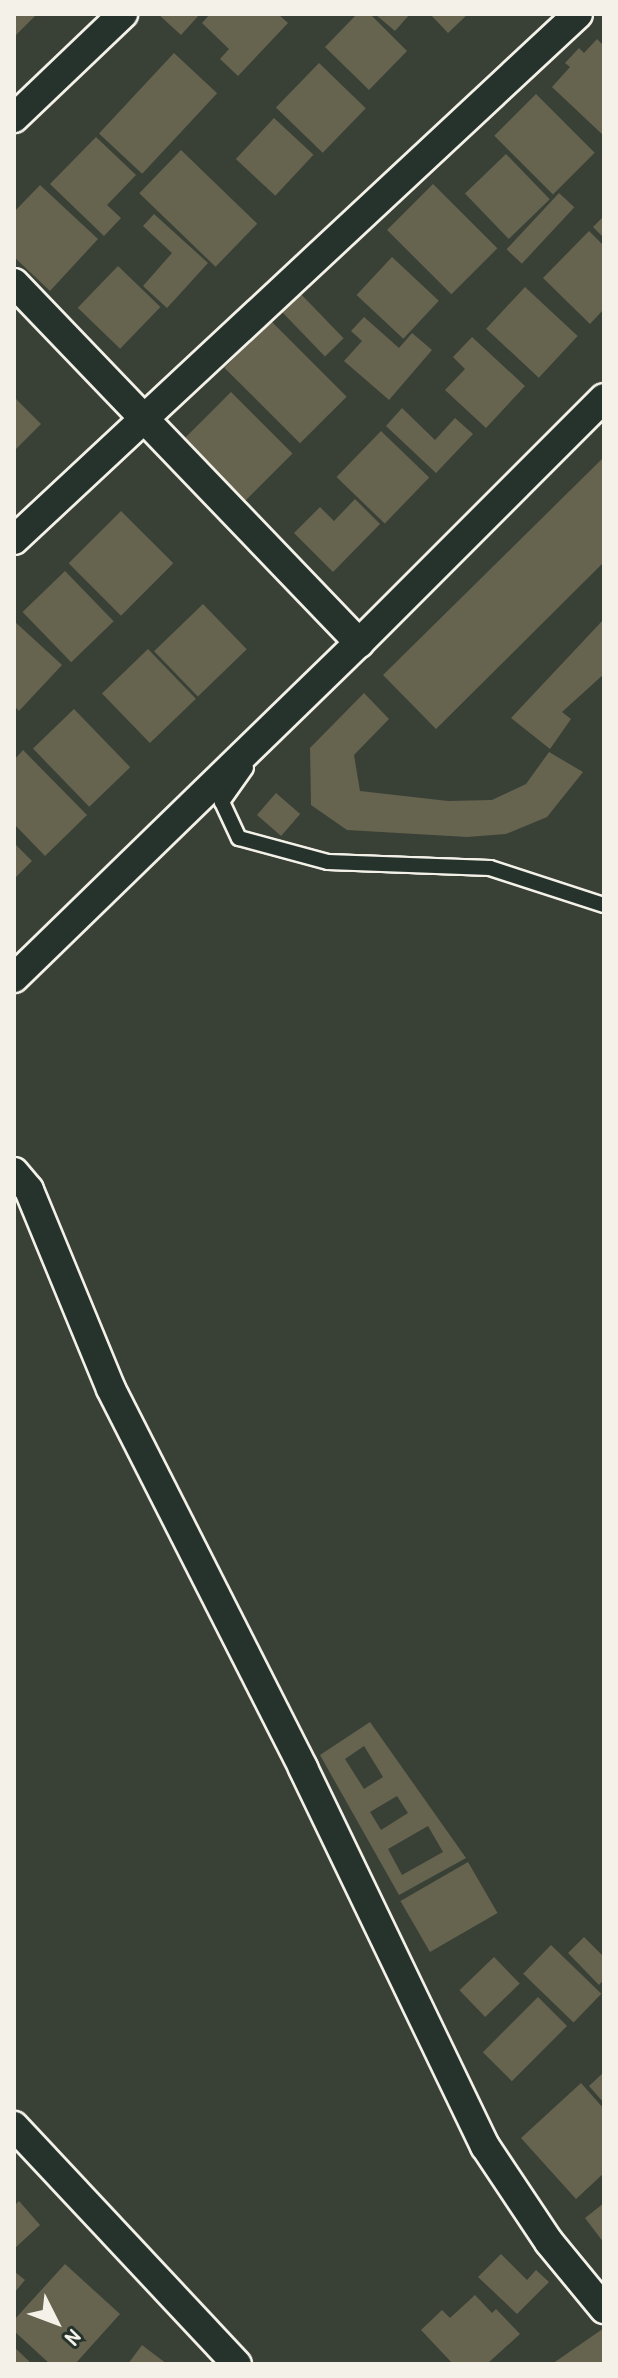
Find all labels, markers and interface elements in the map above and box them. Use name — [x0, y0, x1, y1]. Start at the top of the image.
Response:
north arrow — [16, 2282, 96, 2362]
text: N — [59, 2324, 89, 2352]

